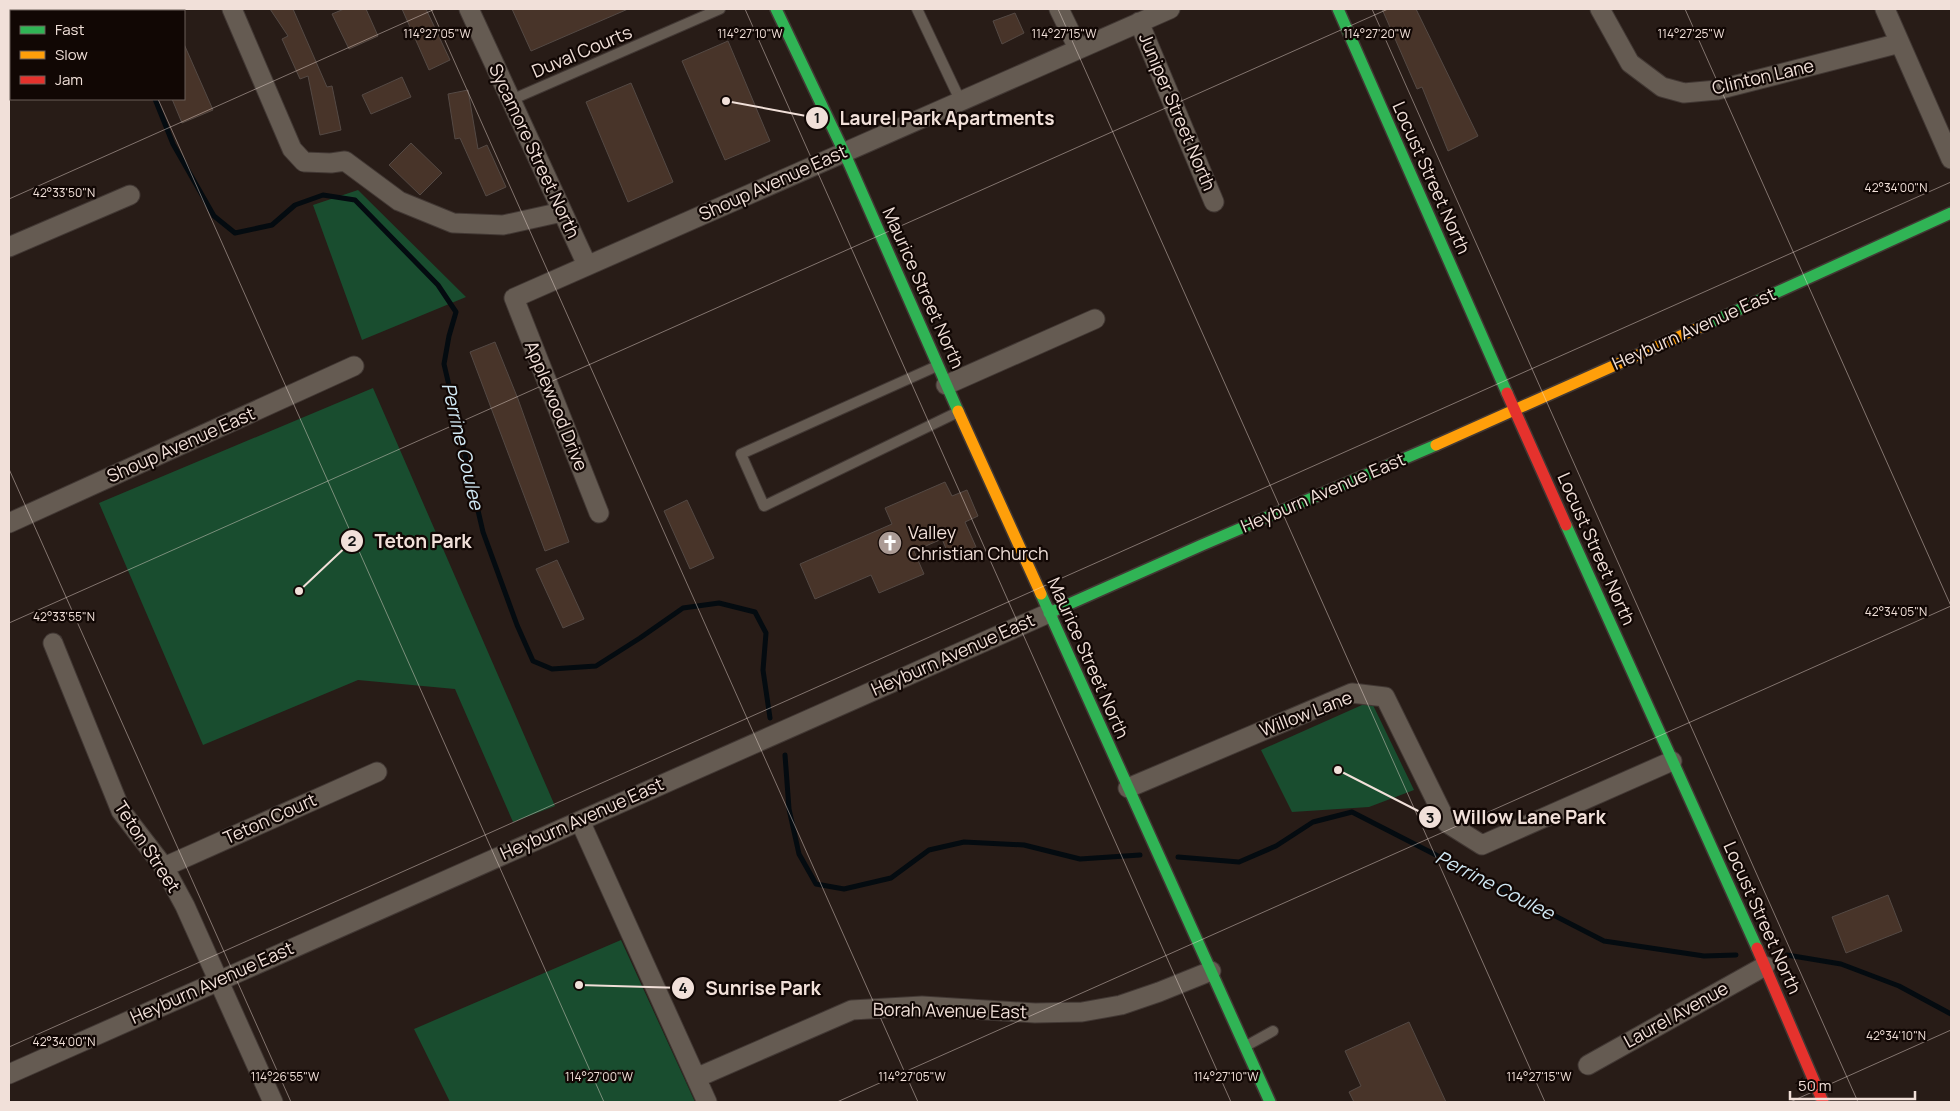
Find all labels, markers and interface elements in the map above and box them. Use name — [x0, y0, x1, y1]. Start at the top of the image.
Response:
legend — [10, 10, 185, 100]
text: Fast — [55, 19, 84, 40]
street label: Duval Courts — [528, 19, 635, 83]
text: 114°27'05"W — [403, 25, 471, 42]
text: 114°27'10"W — [717, 25, 783, 42]
text: 114°27'15"W — [1032, 25, 1097, 42]
text: 114°27'20"W — [1343, 25, 1411, 42]
text: 114°27'25"W — [1658, 25, 1725, 42]
street label: Juniper Street North — [1134, 29, 1222, 194]
text: Slow — [55, 44, 88, 65]
street label: Clinton Lane — [1709, 53, 1816, 99]
street label: Sycamore Street North — [484, 59, 586, 242]
text: Jam — [55, 69, 83, 90]
street label: Locust Street North — [1387, 98, 1476, 258]
callout: Laurel Park Apartments — [805, 101, 1065, 135]
text: Laurel Park Apartments — [839, 105, 1055, 131]
text: 1 — [814, 107, 820, 128]
street label: Shoup Avenue East — [695, 139, 850, 225]
text: 42°34'00"N — [1865, 179, 1927, 196]
text: 42°33'50"N — [33, 184, 95, 201]
street label: Maurice Street North — [878, 203, 970, 372]
street label: Heyburn Avenue East — [1608, 281, 1779, 375]
street label: Applewood Drive — [520, 337, 594, 474]
water label: Perrine Coulee — [436, 380, 491, 514]
street label: Shoup Avenue East — [103, 401, 258, 487]
street label: Heyburn Avenue East — [1237, 447, 1409, 538]
street label: Locust Street North — [1552, 469, 1641, 629]
place label: Valley Christian Church — [908, 520, 1049, 565]
callout: Teton Park — [340, 524, 482, 558]
text: Teton Park — [374, 528, 472, 554]
text: 2 — [348, 530, 357, 551]
church icon: Valley Christian Church — [877, 530, 903, 556]
street label: Maurice Street North — [1043, 573, 1135, 742]
text: 42°34'05"N — [1865, 603, 1927, 620]
street label: Heyburn Avenue East — [867, 607, 1038, 701]
text: 42°33'55"N — [33, 608, 95, 625]
street label: Willow Lane — [1256, 684, 1355, 742]
street label: Heyburn Avenue East — [496, 771, 667, 865]
street label: Teton Court — [219, 787, 320, 849]
street label: Teton Street — [109, 796, 186, 897]
callout: Willow Lane Park — [1417, 800, 1615, 834]
text: Willow Lane Park — [1452, 804, 1606, 830]
text: 3 — [1426, 807, 1434, 828]
street label: Locust Street North — [1718, 838, 1807, 998]
water label: Perrine Coulee — [1431, 844, 1560, 927]
street label: Heyburn Avenue East — [126, 935, 297, 1029]
callout: Sunrise Park — [671, 971, 831, 1005]
text: Sunrise Park — [705, 975, 821, 1001]
street label: Laurel Avenue — [1619, 975, 1732, 1053]
text: 4 — [678, 977, 688, 998]
street label: Borah Avenue East — [873, 997, 1027, 1023]
text: 42°34'10"N — [1866, 1027, 1926, 1044]
text: 42°34'00"N — [33, 1033, 95, 1050]
text: 114°26'55"W — [251, 1068, 320, 1085]
text: 114°27'00"W — [565, 1068, 634, 1085]
text: 114°27'05"W — [878, 1068, 946, 1085]
text: 114°27'10"W — [1193, 1068, 1259, 1085]
text: 114°27'15"W — [1507, 1068, 1572, 1085]
scale bar — [1790, 1068, 1915, 1100]
text: 50 m — [1798, 1075, 1832, 1096]

